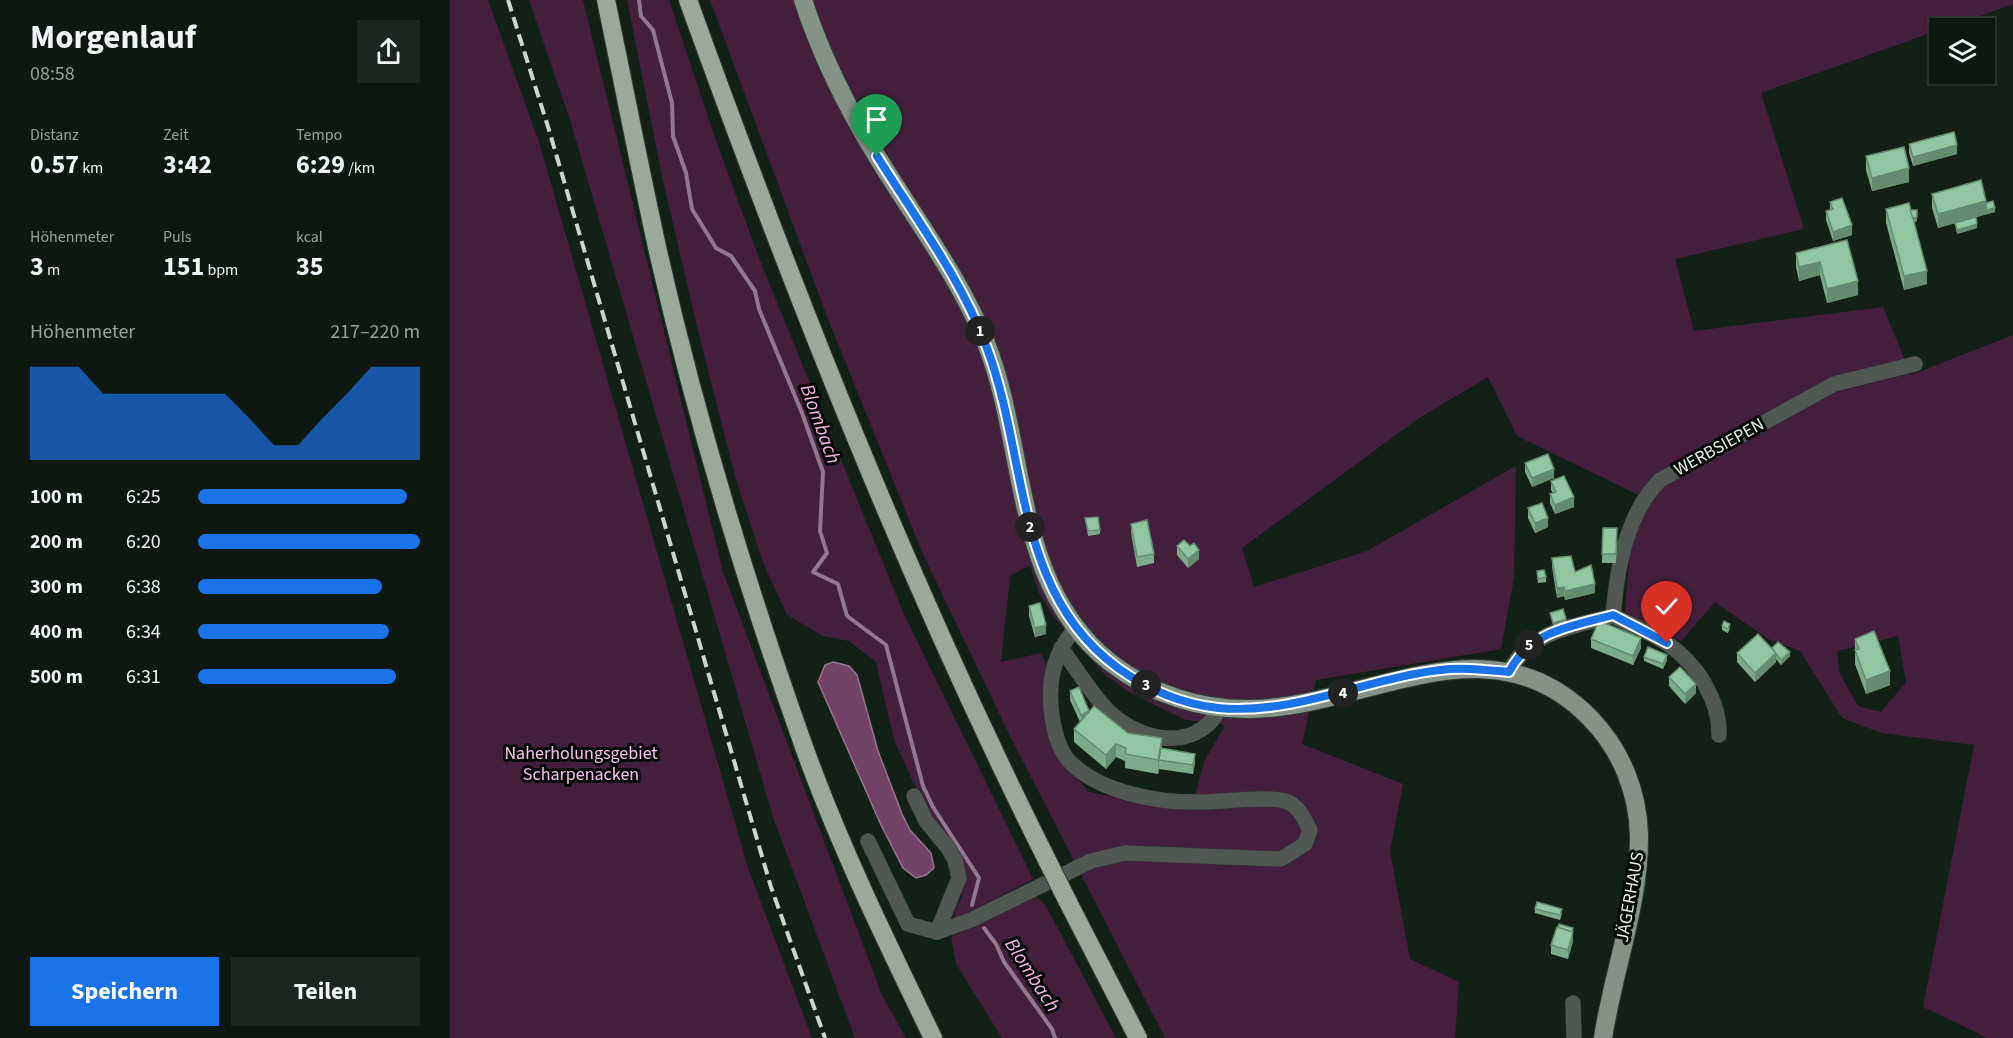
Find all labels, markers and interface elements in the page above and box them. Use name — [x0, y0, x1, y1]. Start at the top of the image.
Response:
text: Morgenlauf — [30, 14, 196, 61]
map controls — [1929, 18, 1995, 84]
button: layers — [1929, 18, 1995, 84]
button: share — [357, 20, 420, 83]
text: 08:58 — [30, 60, 75, 88]
pin — [851, 94, 902, 156]
icon: arrive — [860, 103, 893, 136]
text: Distanz — [30, 124, 79, 146]
text: Zeit — [163, 124, 189, 146]
text: Tempo — [296, 124, 342, 146]
text: 0.57 — [30, 146, 79, 183]
text: 3:42 — [163, 146, 212, 183]
text: 6:29 — [296, 146, 345, 183]
text: km — [79, 157, 103, 179]
text: /km — [345, 157, 375, 179]
text: Höhenmeter — [30, 226, 114, 248]
text: Puls — [163, 226, 192, 248]
text: kcal — [296, 226, 323, 248]
text: 3 — [30, 248, 44, 285]
text: 151 — [163, 248, 204, 285]
text: 35 — [296, 248, 323, 285]
text: m — [44, 259, 60, 281]
text: bpm — [204, 259, 238, 281]
pin: 1 — [965, 316, 995, 346]
text: Höhenmeter — [30, 318, 135, 346]
text: 217–220 m — [330, 318, 420, 346]
text: 1 — [976, 320, 984, 342]
water label: Blombach — [793, 380, 847, 468]
street label: WERBSIEPEN — [1669, 412, 1769, 482]
text: 100 m — [30, 483, 83, 511]
text: 6:25 — [126, 483, 161, 511]
pin: 2 — [1015, 512, 1045, 542]
text: 2 — [1026, 516, 1034, 538]
text: 200 m — [30, 528, 83, 556]
text: 6:20 — [126, 528, 161, 556]
text: 300 m — [30, 573, 83, 601]
text: 6:38 — [126, 573, 161, 601]
pin — [1641, 581, 1692, 643]
icon: check — [1650, 590, 1683, 623]
text: 400 m — [30, 618, 83, 646]
text: 6:34 — [126, 618, 161, 646]
pin: 5 — [1514, 630, 1544, 660]
text: 5 — [1525, 634, 1533, 656]
text: 500 m — [30, 663, 83, 691]
text: 6:31 — [126, 663, 161, 691]
pin: 3 — [1131, 670, 1161, 700]
text: 3 — [1142, 674, 1150, 696]
pin: 4 — [1328, 678, 1358, 708]
text: 4 — [1339, 682, 1347, 704]
park label: Naherholungsgebiet Scharpenacken — [504, 741, 658, 787]
street label: JÄGERHAUS — [1610, 850, 1650, 944]
water label: Blombach — [998, 932, 1066, 1018]
button: Speichern — [30, 957, 219, 1026]
button: Teilen — [231, 957, 420, 1026]

